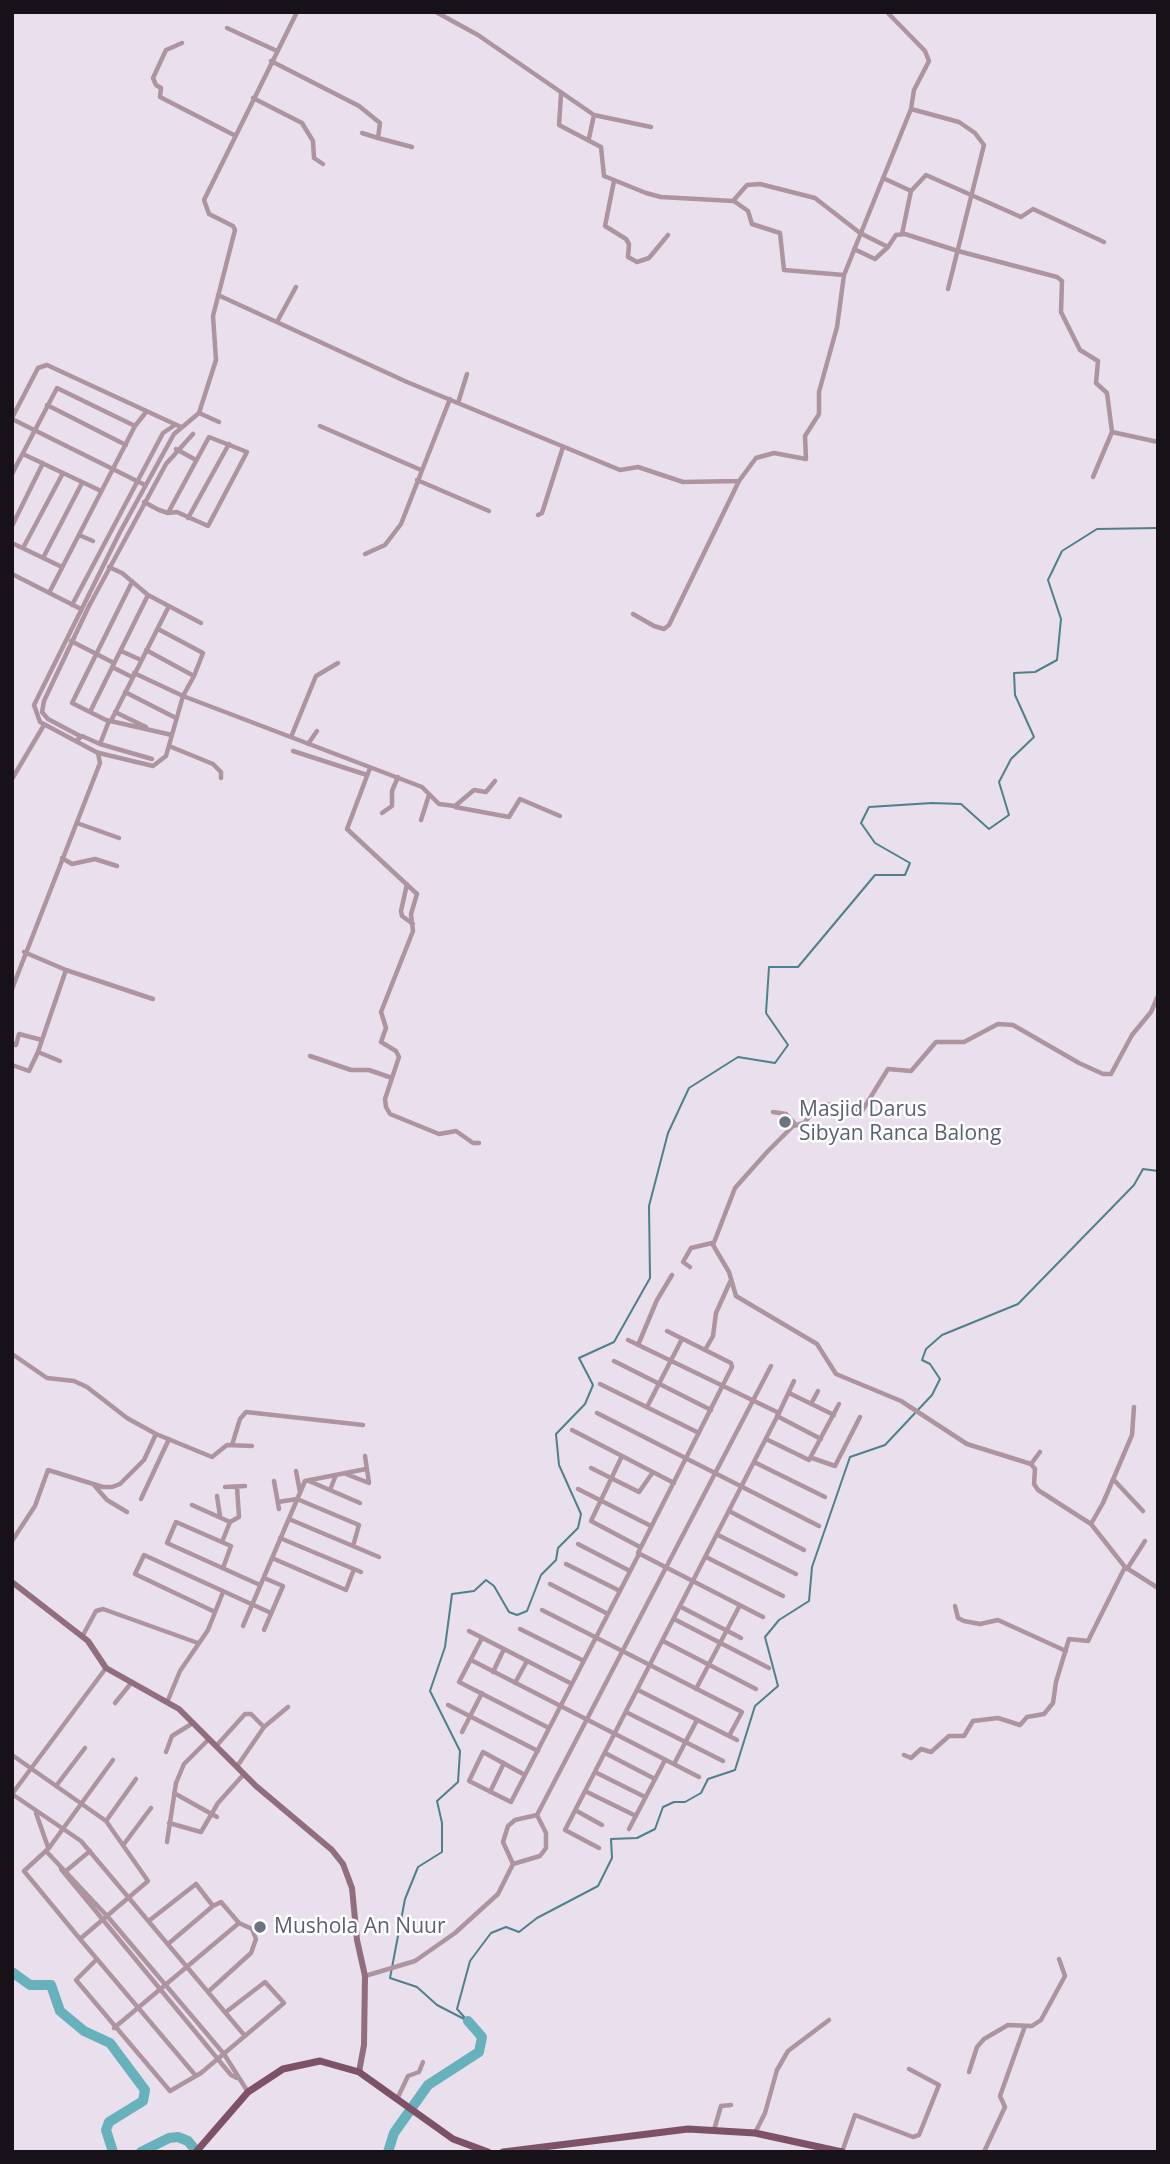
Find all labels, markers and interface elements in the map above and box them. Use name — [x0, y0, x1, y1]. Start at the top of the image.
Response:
place label: Masjid Darus Sibyan Ranca Balong — [799, 1097, 1001, 1147]
marker: Masjid Darus Sibyan Ranca Balong — [777, 1114, 793, 1130]
place label: Mushola An Nuur — [274, 1914, 445, 1940]
marker: Mushola An Nuur — [252, 1919, 268, 1935]

